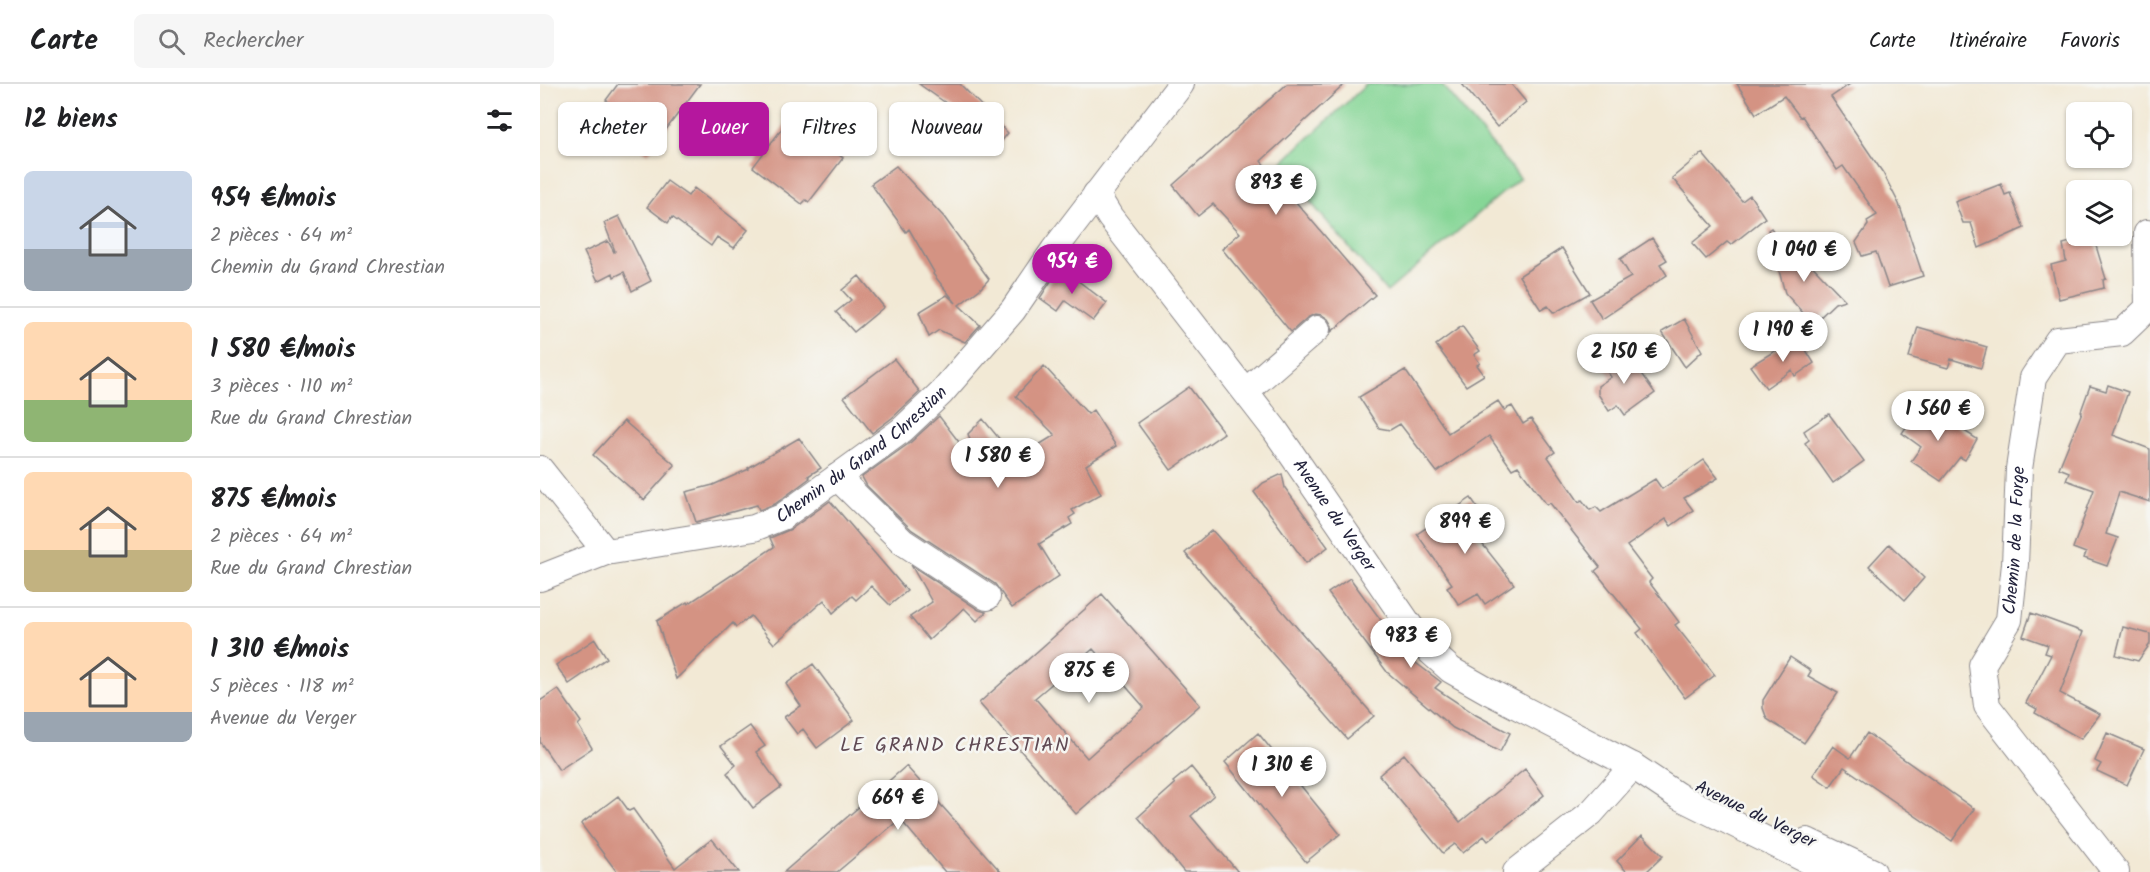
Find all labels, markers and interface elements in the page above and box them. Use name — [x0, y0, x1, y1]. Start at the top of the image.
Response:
search box — [134, 14, 554, 68]
text: Carte — [30, 19, 98, 64]
text: Rechercher — [203, 24, 303, 59]
icon: search — [155, 25, 188, 58]
text: Carte — [1869, 25, 1916, 58]
text: Itinéraire — [1949, 25, 2027, 58]
text: Favoris — [2060, 25, 2120, 58]
text: 12 biens — [24, 99, 118, 141]
chip: Acheter — [558, 102, 667, 156]
chip: Louer — [679, 102, 769, 156]
chip: Filtres — [781, 102, 877, 156]
chip: Nouveau — [889, 102, 1004, 156]
map controls — [2066, 102, 2132, 246]
button: locate — [2066, 102, 2132, 168]
icon: filters — [483, 104, 516, 137]
pin: 893 € — [1234, 165, 1318, 216]
text: 893 € — [1249, 168, 1303, 200]
text: 954 €/mois — [210, 178, 336, 220]
button: layers — [2066, 180, 2132, 246]
icon: home — [72, 195, 144, 267]
text: 2 pièces · 64 m² — [210, 220, 352, 252]
pin: 1 040 € — [1749, 232, 1859, 283]
text: 1 040 € — [1771, 235, 1837, 267]
pin: 954 € — [1030, 244, 1114, 295]
text: 954 € — [1046, 247, 1098, 279]
text: Chemin du Grand Chrestian — [210, 252, 445, 284]
pin: 1 190 € — [1728, 312, 1838, 363]
text: 1 190 € — [1753, 315, 1813, 347]
text: 1 580 €/mois — [210, 329, 356, 371]
pin: 2 150 € — [1569, 334, 1679, 385]
text: 2 150 € — [1591, 337, 1657, 369]
icon: home — [72, 346, 144, 418]
text: 3 pièces · 110 m² — [210, 371, 352, 403]
street label: Chemin du Grand Chrestian — [770, 380, 955, 532]
pin: 1 560 € — [1883, 391, 1993, 442]
text: 1 560 € — [1905, 394, 1971, 426]
text: Rue du Grand Chrestian — [210, 403, 412, 435]
pin: 1 580 € — [943, 438, 1053, 489]
text: 1 580 € — [965, 441, 1031, 473]
street label: Avenue du Verger — [1285, 453, 1384, 579]
street label: Chemin de la Forge — [1995, 465, 2034, 616]
text: 875 €/mois — [210, 479, 337, 521]
icon: home — [72, 496, 144, 568]
pin: 899 € — [1423, 504, 1507, 555]
text: 899 € — [1439, 507, 1491, 539]
text: 2 pièces · 64 m² — [210, 521, 352, 553]
text: Rue du Grand Chrestian — [210, 553, 412, 585]
pin: 983 € — [1369, 618, 1453, 669]
text: 983 € — [1384, 621, 1438, 653]
text: 1 310 €/mois — [210, 629, 349, 671]
icon: home — [72, 646, 144, 718]
pin: 875 € — [1047, 653, 1131, 704]
text: 875 € — [1063, 656, 1115, 688]
text: 5 pièces · 118 m² — [210, 671, 354, 703]
text: Avenue du Verger — [210, 703, 356, 735]
district label: LE GRAND CHRESTIAN — [840, 730, 1070, 762]
pin: 1 310 € — [1227, 747, 1337, 798]
text: 1 310 € — [1251, 750, 1313, 782]
street label: Avenue du Verger — [1690, 773, 1821, 857]
pin: 669 € — [856, 780, 940, 831]
text: 669 € — [872, 783, 924, 815]

